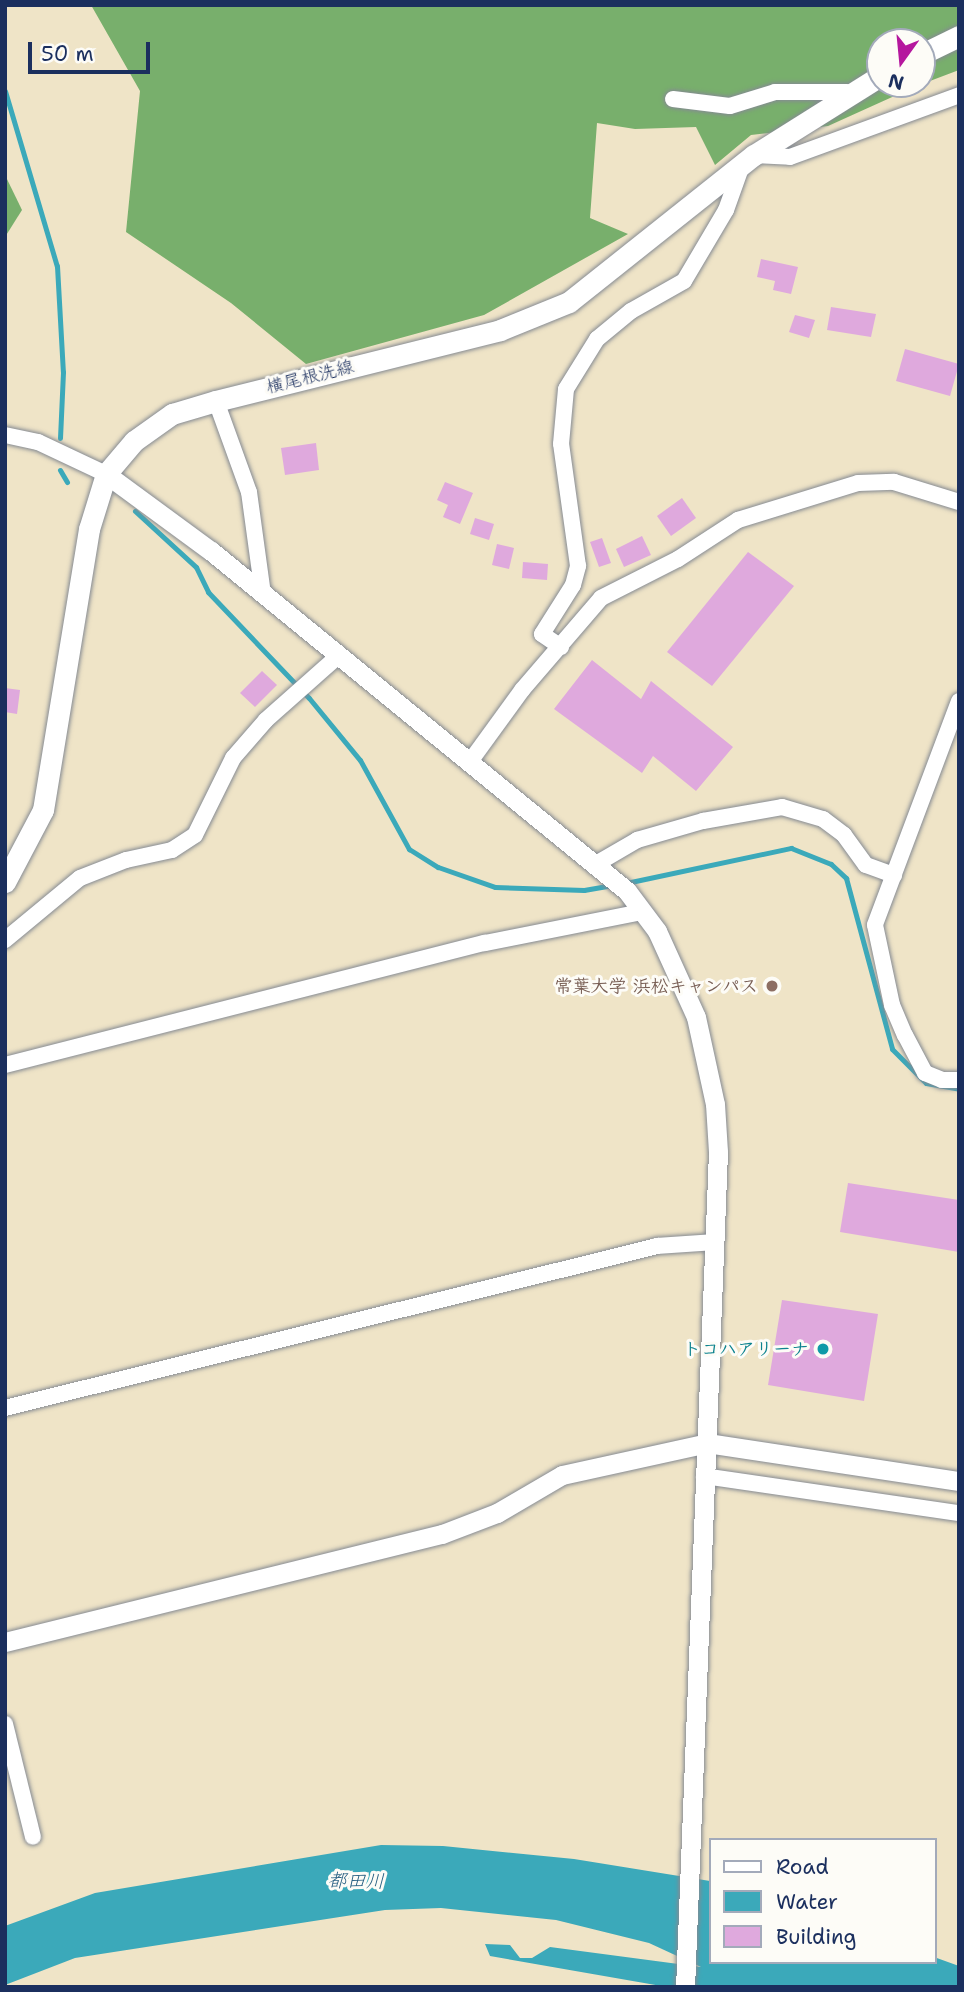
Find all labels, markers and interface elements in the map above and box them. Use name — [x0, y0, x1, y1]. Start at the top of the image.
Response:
scale bar — [32, 28, 154, 72]
north arrow — [866, 28, 936, 98]
text: 50 m — [41, 40, 94, 68]
text: N — [885, 68, 906, 96]
street label: 横尾根洗線 — [264, 356, 356, 398]
place label: 常葉大学 浜松キャンパス — [554, 975, 758, 997]
marker: 常葉大学 浜松キャンパス — [764, 978, 780, 994]
place label: トコハアリーナ — [683, 1338, 809, 1360]
marker: トコハアリーナ — [815, 1341, 831, 1357]
legend — [708, 1838, 936, 1964]
text: Road — [776, 1853, 829, 1881]
water label: 都田川 — [327, 1869, 385, 1893]
text: Water — [776, 1888, 838, 1916]
text: Building — [776, 1923, 856, 1951]

